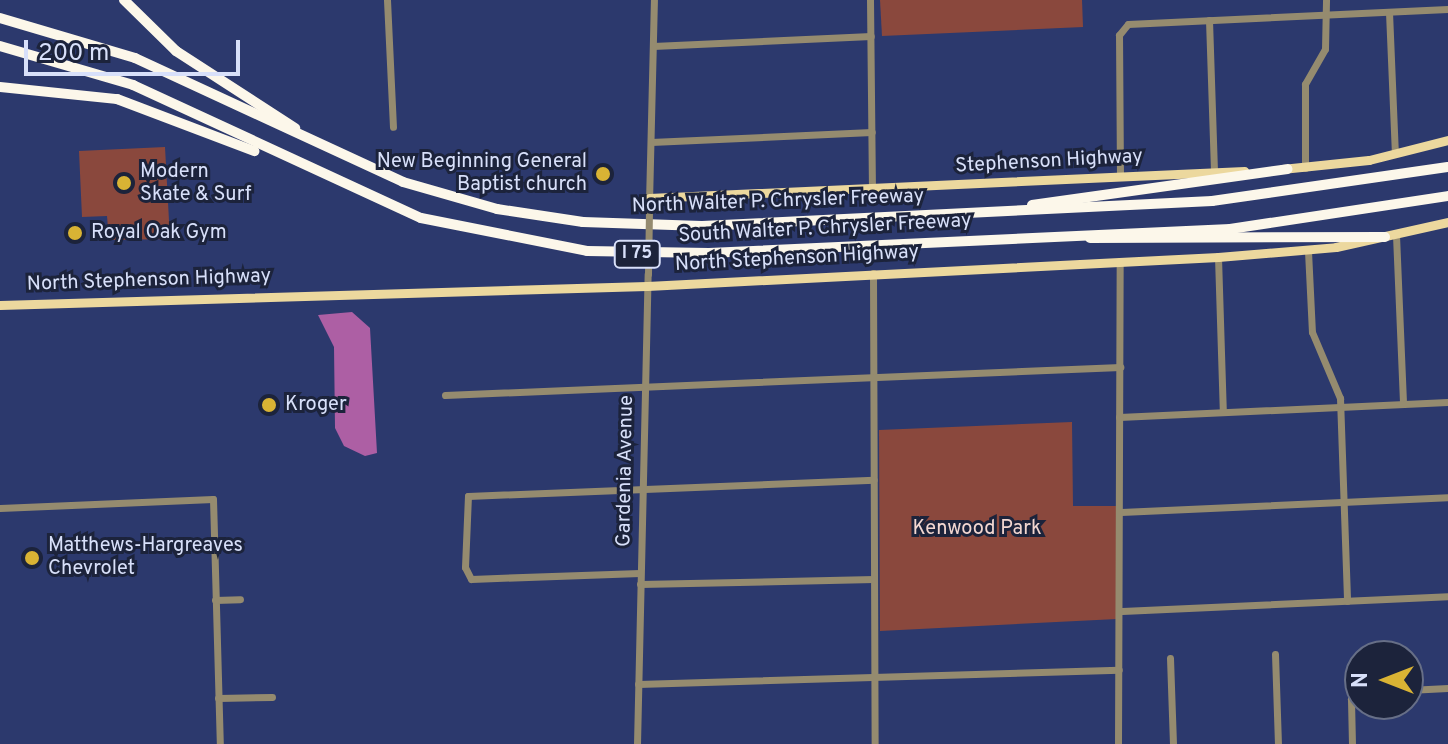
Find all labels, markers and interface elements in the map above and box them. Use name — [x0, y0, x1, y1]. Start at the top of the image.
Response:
scale bar — [28, 24, 244, 74]
text: 200 m — [38, 39, 109, 69]
street label: Stephenson Highway — [955, 145, 1143, 179]
place label: New Beginning General Baptist church — [377, 150, 587, 197]
place label: Modern Skate & Surf — [140, 160, 251, 207]
marker: New Beginning General Baptist church — [594, 165, 612, 183]
marker: Modern Skate & Surf — [115, 174, 133, 192]
street label: North Walter P. Chrysler Freeway — [631, 185, 925, 219]
street label: South Walter P. Chrysler Freeway — [678, 209, 972, 249]
place label: Royal Oak Gym — [91, 221, 227, 245]
marker: Royal Oak Gym — [66, 224, 84, 242]
road number: I 75 — [613, 240, 661, 268]
street label: North Stephenson Highway — [674, 241, 920, 277]
street label: North Stephenson Highway — [26, 265, 272, 297]
place label: Kroger — [285, 393, 347, 417]
street label: Gardenia Avenue — [613, 395, 639, 547]
marker: Kroger — [260, 396, 278, 414]
park label: Kenwood Park — [913, 517, 1041, 541]
place label: Matthews-Hargreaves Chevrolet — [48, 534, 243, 581]
marker: Matthews-Hargreaves Chevrolet — [23, 549, 41, 567]
north arrow — [1344, 640, 1424, 720]
text: N — [1348, 672, 1375, 688]

